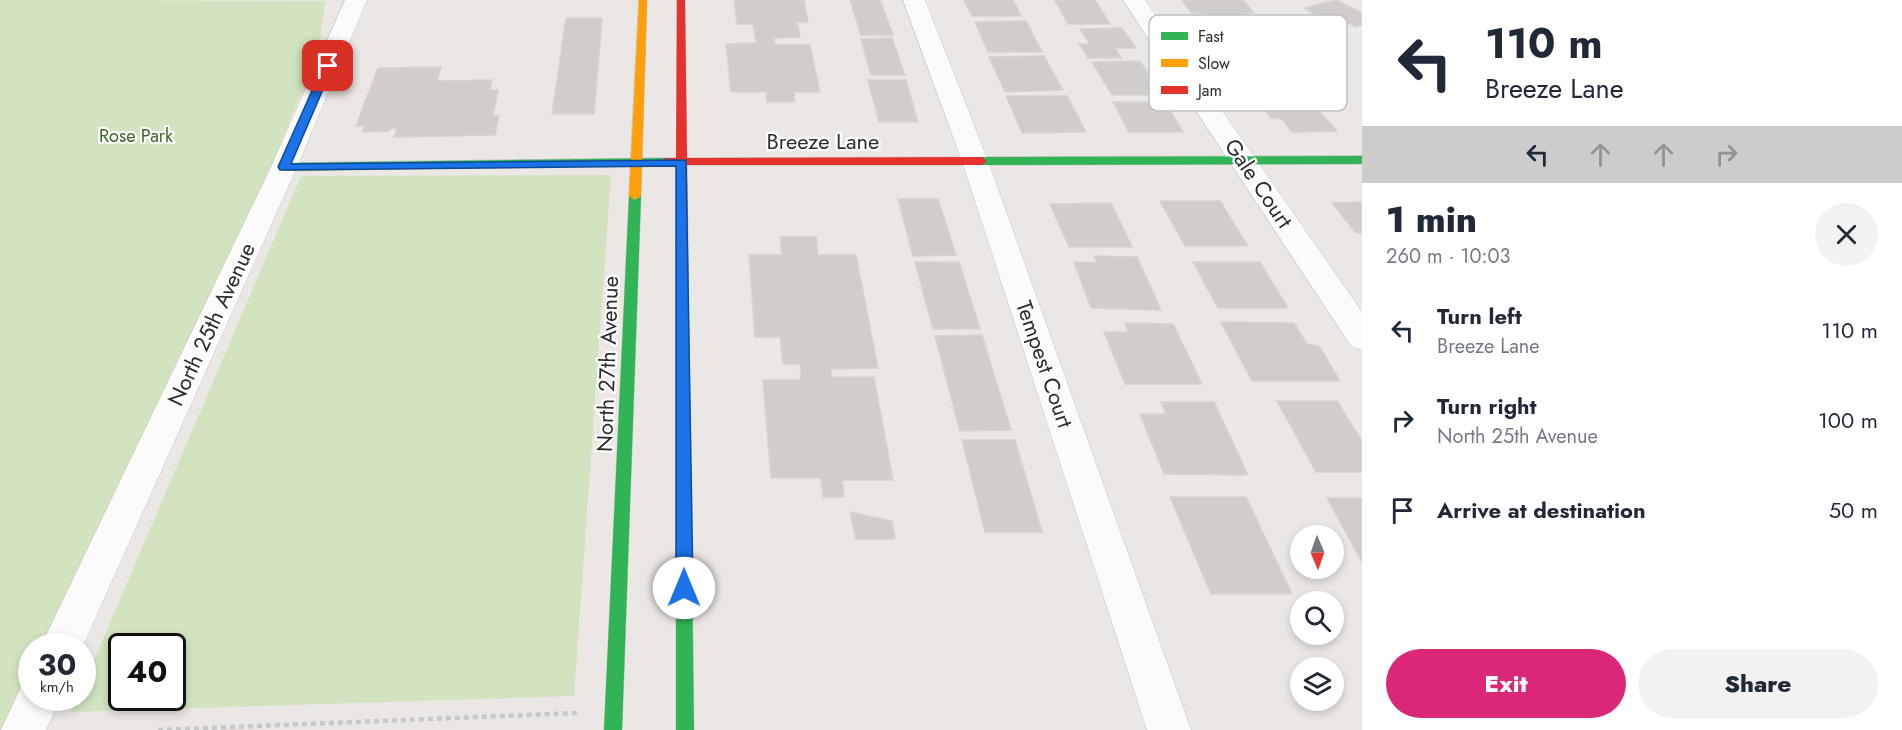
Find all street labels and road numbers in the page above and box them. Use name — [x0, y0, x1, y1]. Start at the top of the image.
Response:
street label: Breeze Lane — [767, 125, 879, 157]
street label: Gale Court — [1217, 132, 1301, 235]
street label: North 25th Avenue — [159, 237, 263, 411]
street label: North 27th Avenue — [588, 275, 626, 453]
street label: Tempest Court — [1008, 296, 1082, 433]

